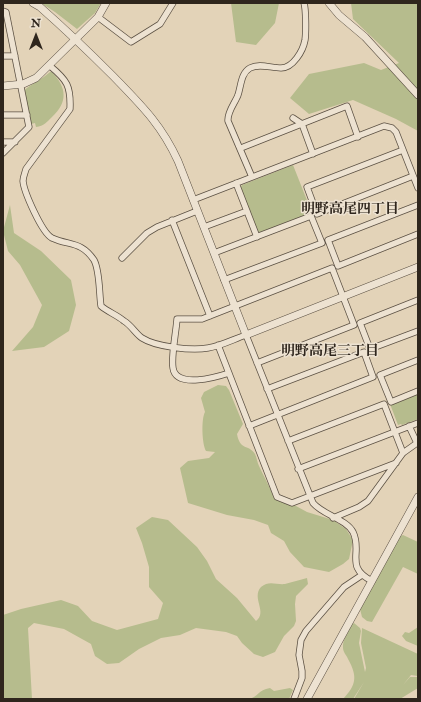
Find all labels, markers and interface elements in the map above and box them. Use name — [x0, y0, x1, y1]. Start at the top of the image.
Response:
north arrow — [16, 16, 56, 56]
text: N — [31, 17, 41, 30]
district label: 明野高尾四丁目 — [301, 202, 399, 218]
district label: 明野高尾三丁目 — [281, 344, 379, 360]

